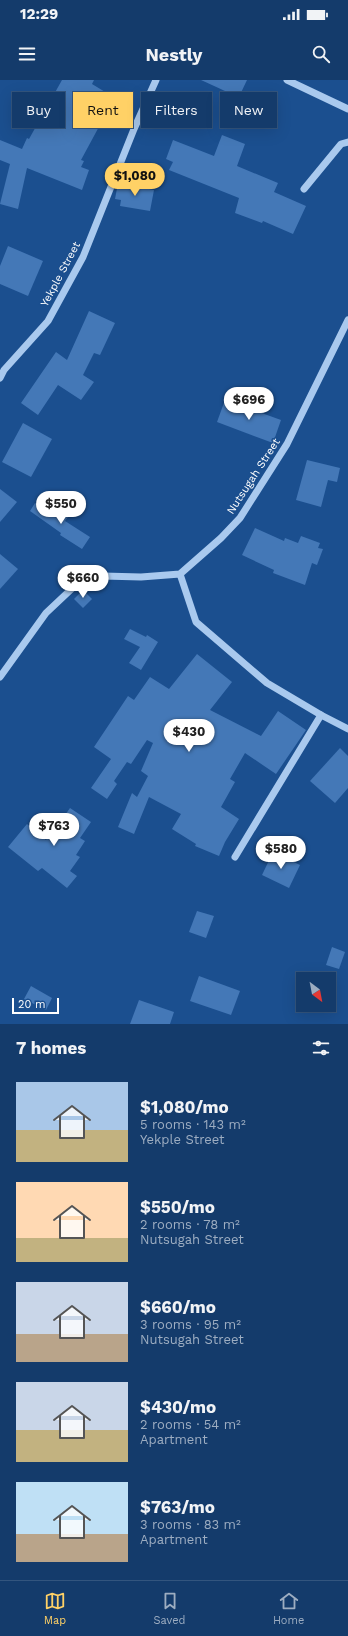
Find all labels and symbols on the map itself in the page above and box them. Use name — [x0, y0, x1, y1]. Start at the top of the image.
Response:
pin: $1,080 — [102, 163, 168, 197]
street label: Yekple Street — [38, 239, 83, 309]
pin: $696 — [225, 387, 273, 421]
street label: Nutsugah Street — [224, 436, 283, 517]
pin: $550 — [37, 491, 85, 525]
pin: $660 — [59, 565, 107, 599]
pin: $430 — [165, 719, 213, 753]
pin: $763 — [30, 813, 78, 847]
pin: $580 — [257, 836, 305, 870]
north arrow — [296, 972, 336, 1012]
scale bar — [12, 996, 59, 1015]

